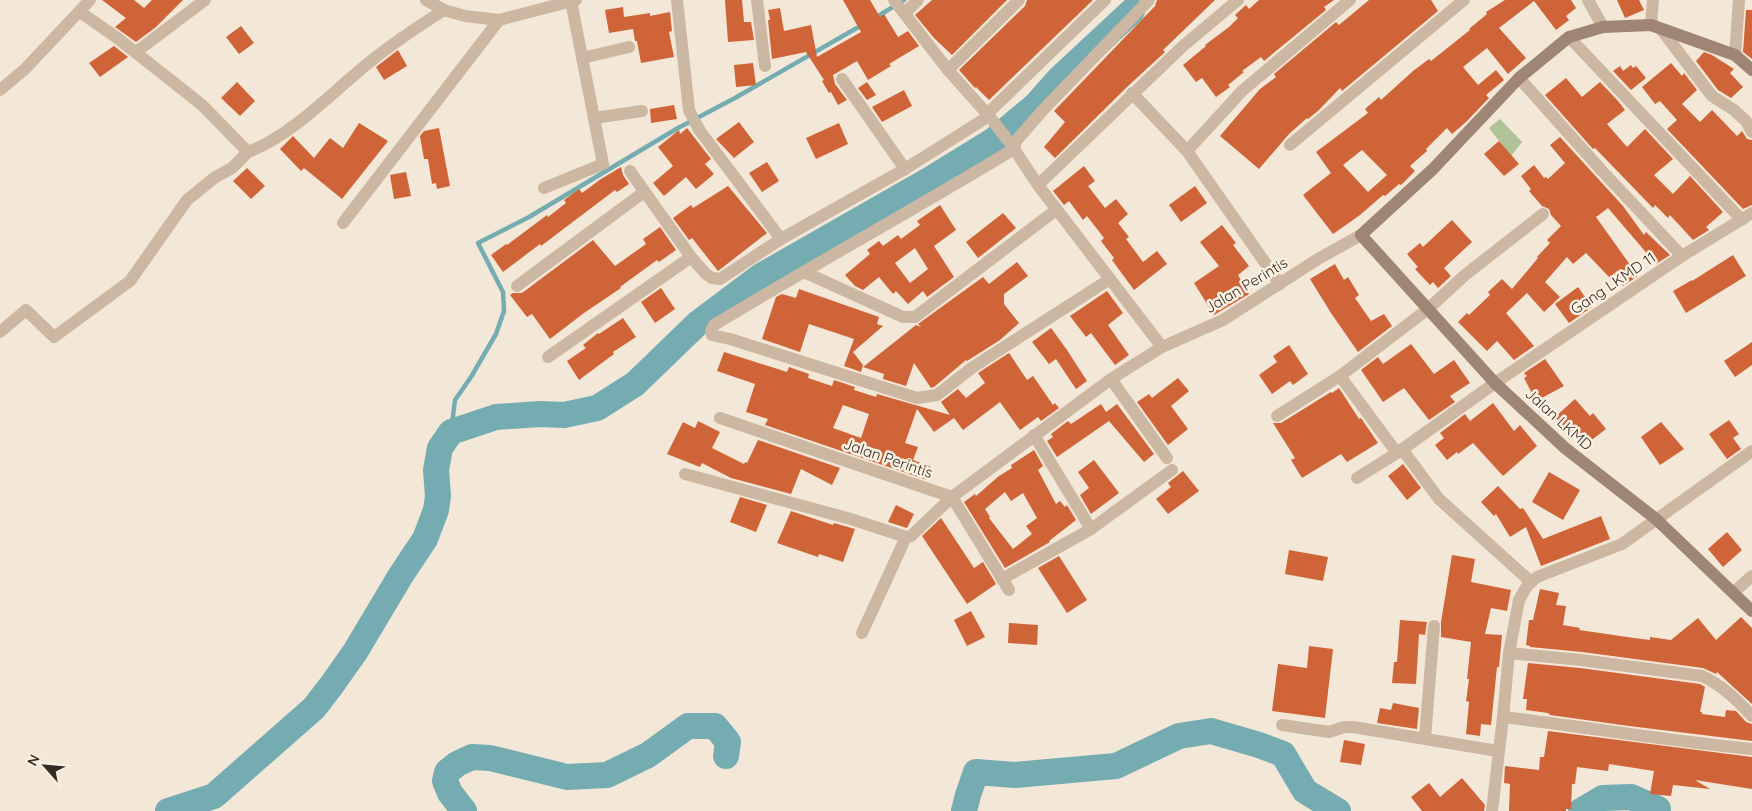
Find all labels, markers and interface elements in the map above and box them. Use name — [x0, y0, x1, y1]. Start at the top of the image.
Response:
street label: Gang LKMD 11 — [1567, 248, 1659, 318]
street label: Jalan Perintis — [1201, 253, 1291, 317]
street label: Jalan LKMD — [1521, 384, 1597, 454]
street label: Jalan Perintis — [841, 434, 935, 482]
north arrow — [20, 741, 70, 791]
text: N — [23, 751, 44, 769]

